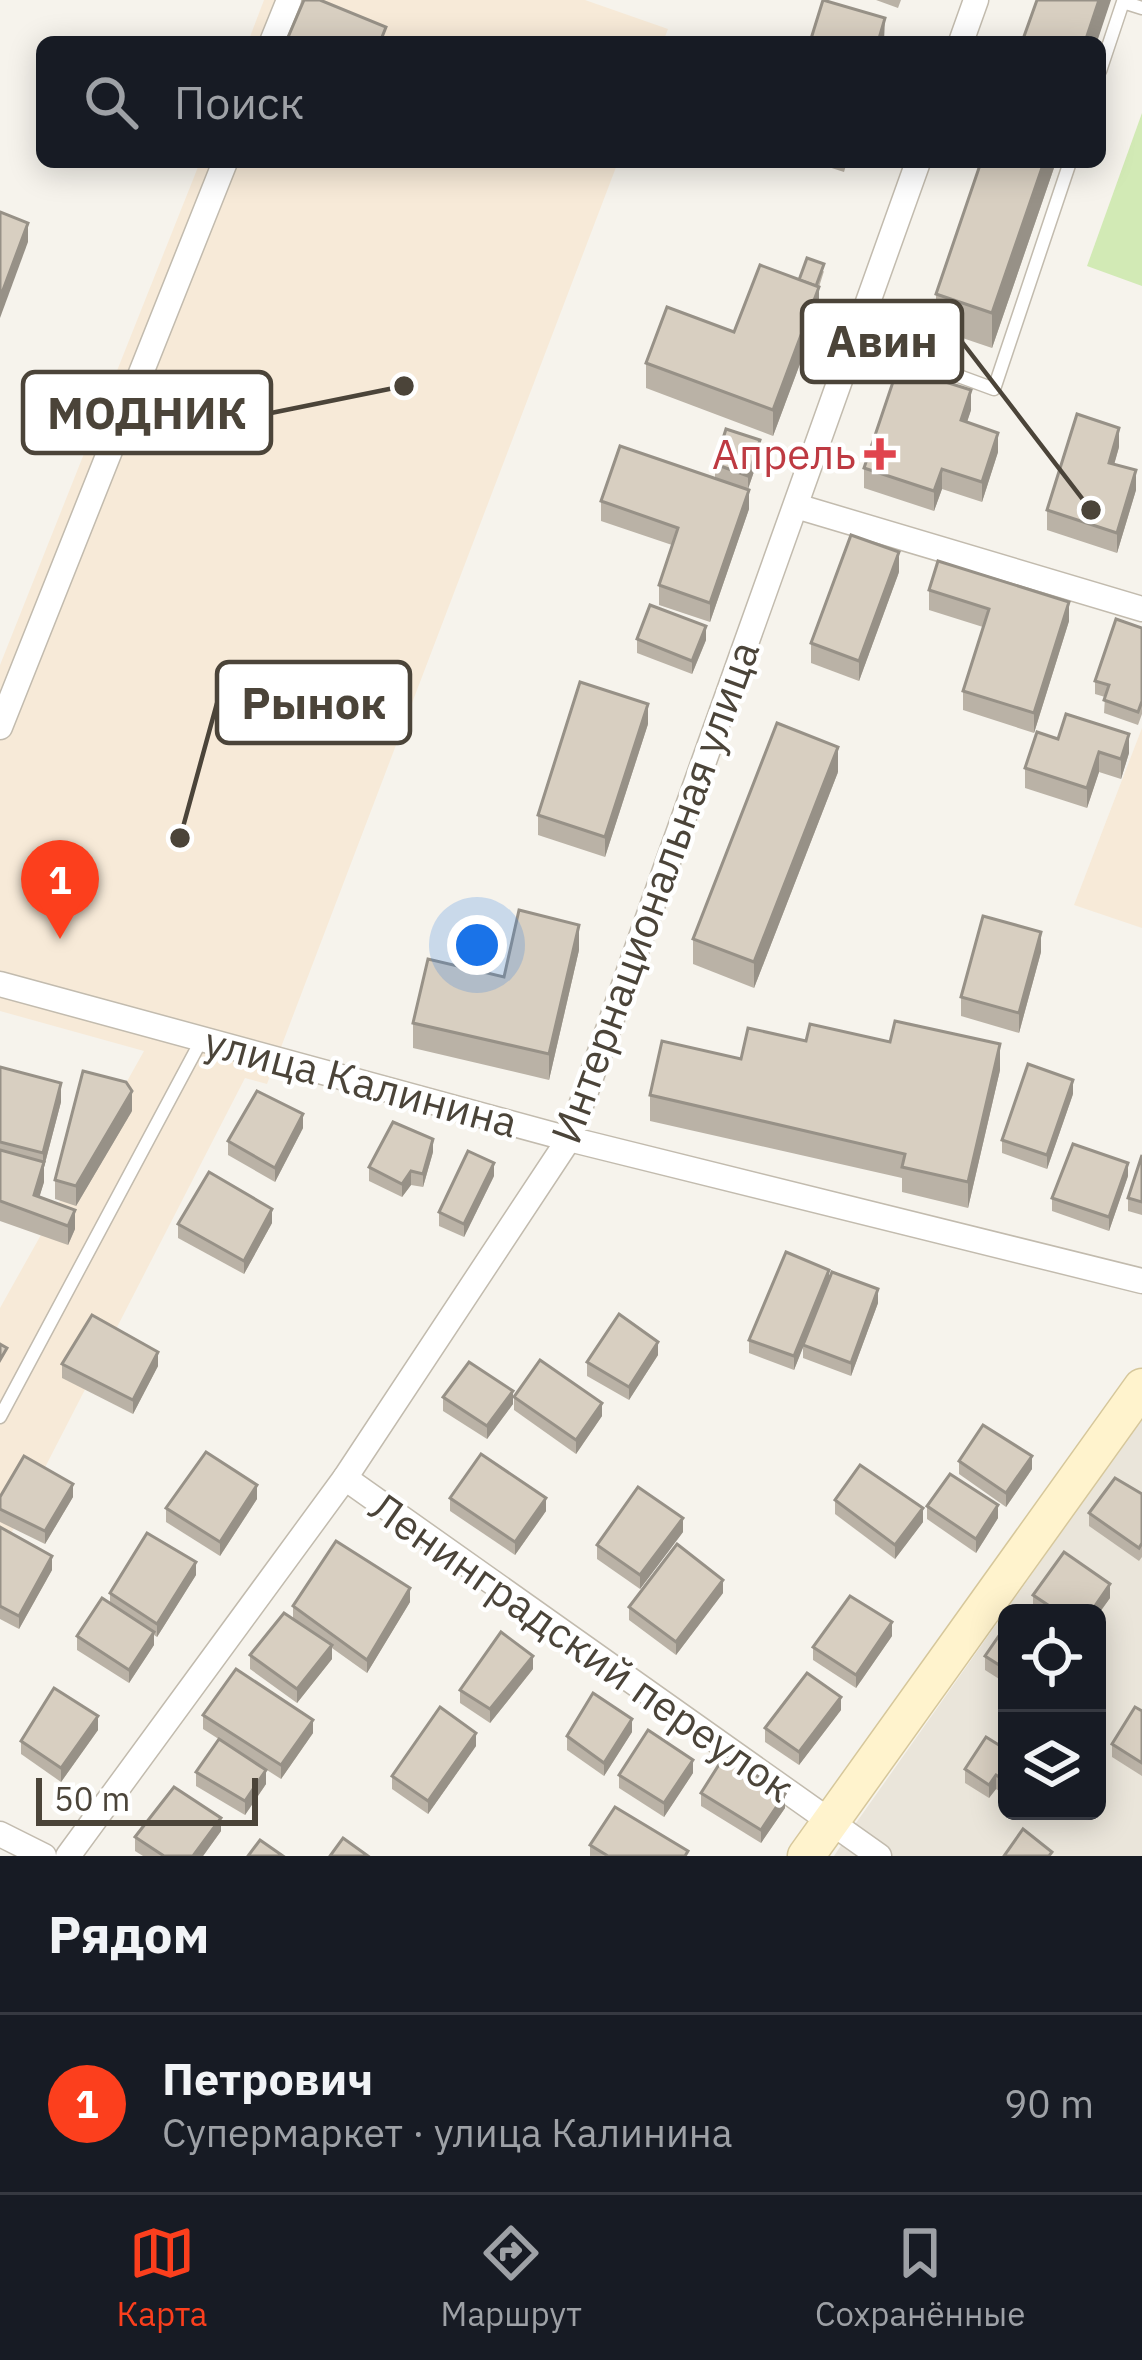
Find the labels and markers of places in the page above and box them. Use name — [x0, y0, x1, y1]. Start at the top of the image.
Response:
callout: Авин — [802, 301, 962, 382]
callout: МОДНИК — [23, 372, 271, 453]
place label: Апрель — [712, 426, 856, 481]
marker: Апрель — [867, 441, 893, 467]
callout: Рынок — [217, 662, 410, 743]
pin: 1 — [21, 840, 99, 939]

